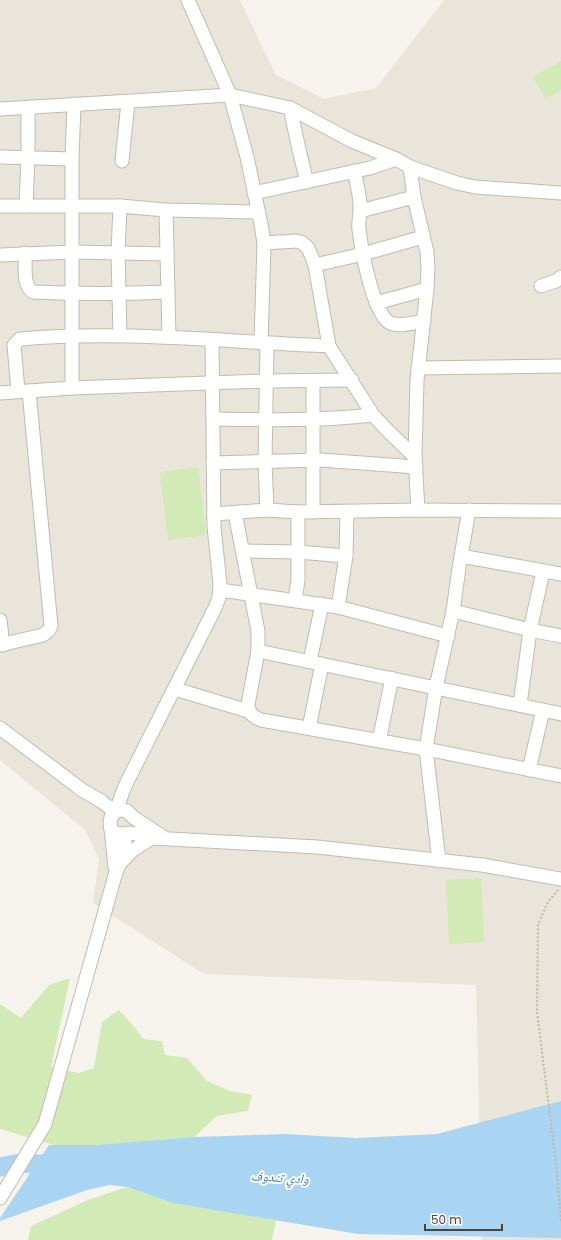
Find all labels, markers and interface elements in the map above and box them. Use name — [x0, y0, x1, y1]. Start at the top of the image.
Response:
water label: وادي تندوف — [250, 1166, 309, 1190]
scale bar — [425, 1206, 502, 1232]
text: 50 m — [431, 1211, 462, 1228]

